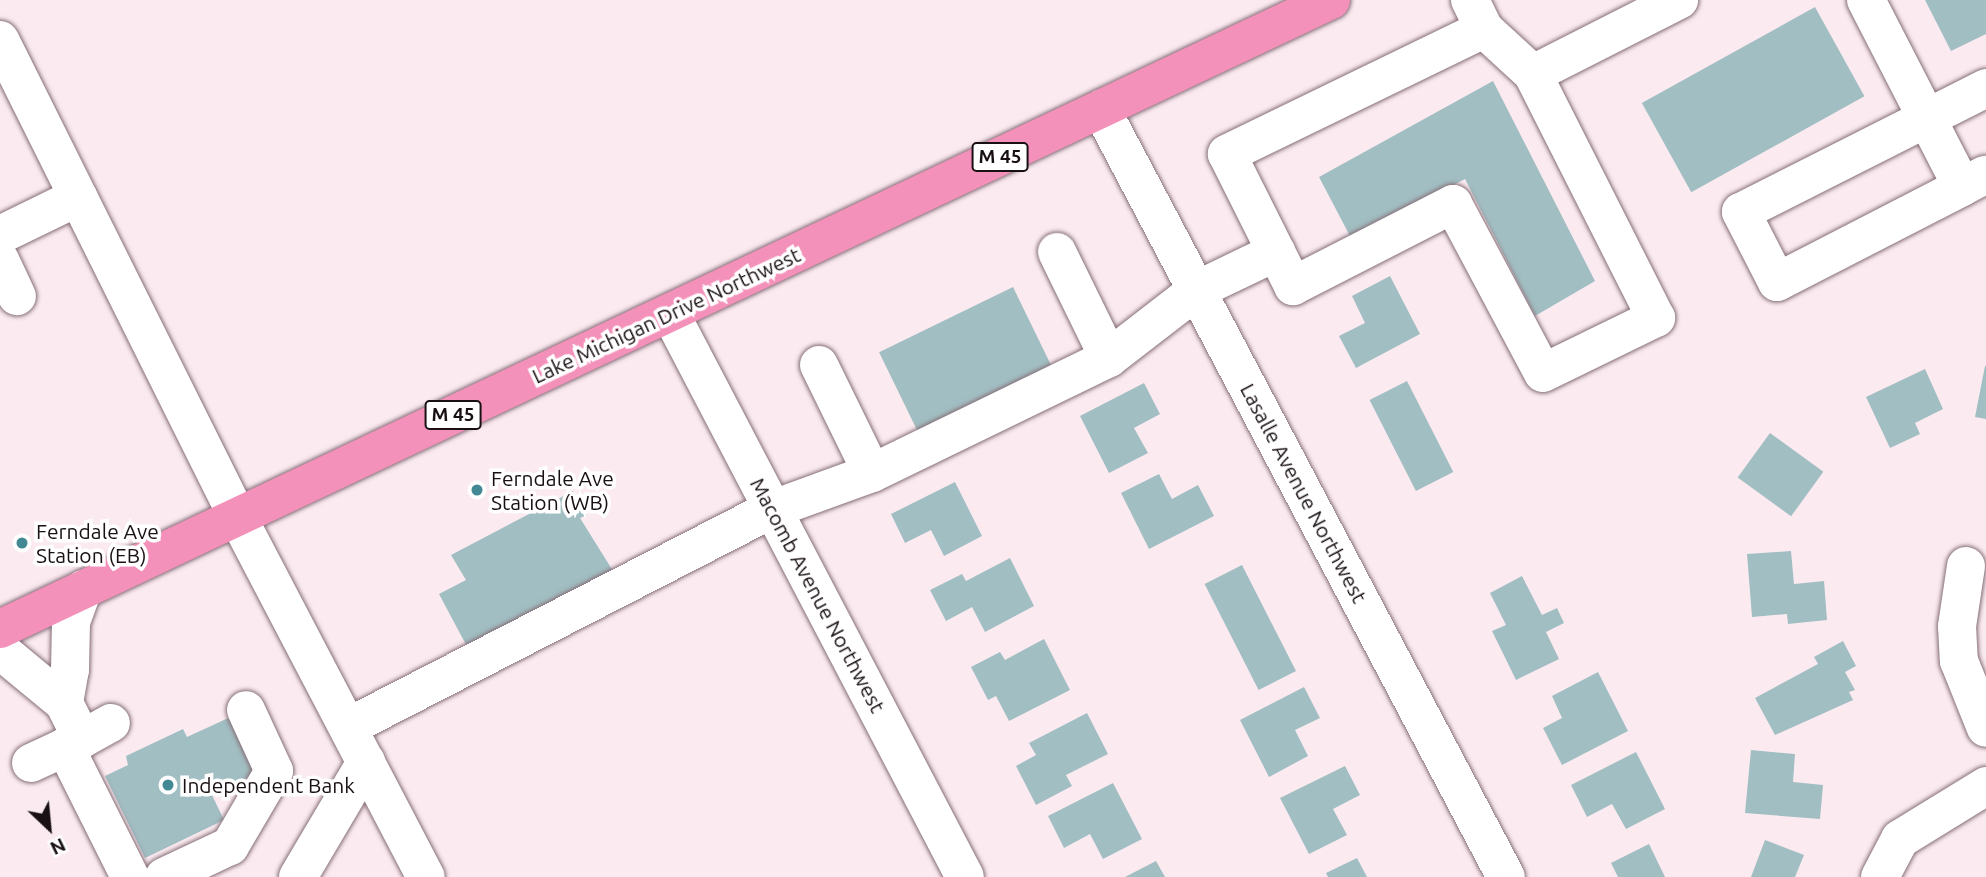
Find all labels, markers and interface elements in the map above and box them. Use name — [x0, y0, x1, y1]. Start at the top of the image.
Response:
road number: M 45 — [970, 141, 1030, 172]
street label: Lake Michigan Drive Northwest — [528, 242, 804, 388]
street label: Lasalle Avenue Northwest — [1235, 379, 1373, 607]
road number: M 45 — [423, 400, 483, 430]
place label: Ferndale Ave Station (WB) — [491, 465, 614, 515]
street label: Macomb Avenue Northwest — [745, 473, 891, 717]
marker: Ferndale Ave Station (WB) — [469, 482, 485, 498]
place label: Ferndale Ave Station (EB) — [36, 518, 159, 568]
marker: Ferndale Ave Station (EB) — [14, 535, 30, 551]
place label: Independent Bank — [182, 772, 355, 798]
marker: Independent Bank — [160, 777, 176, 793]
north arrow — [14, 793, 84, 863]
text: N — [47, 834, 69, 860]

